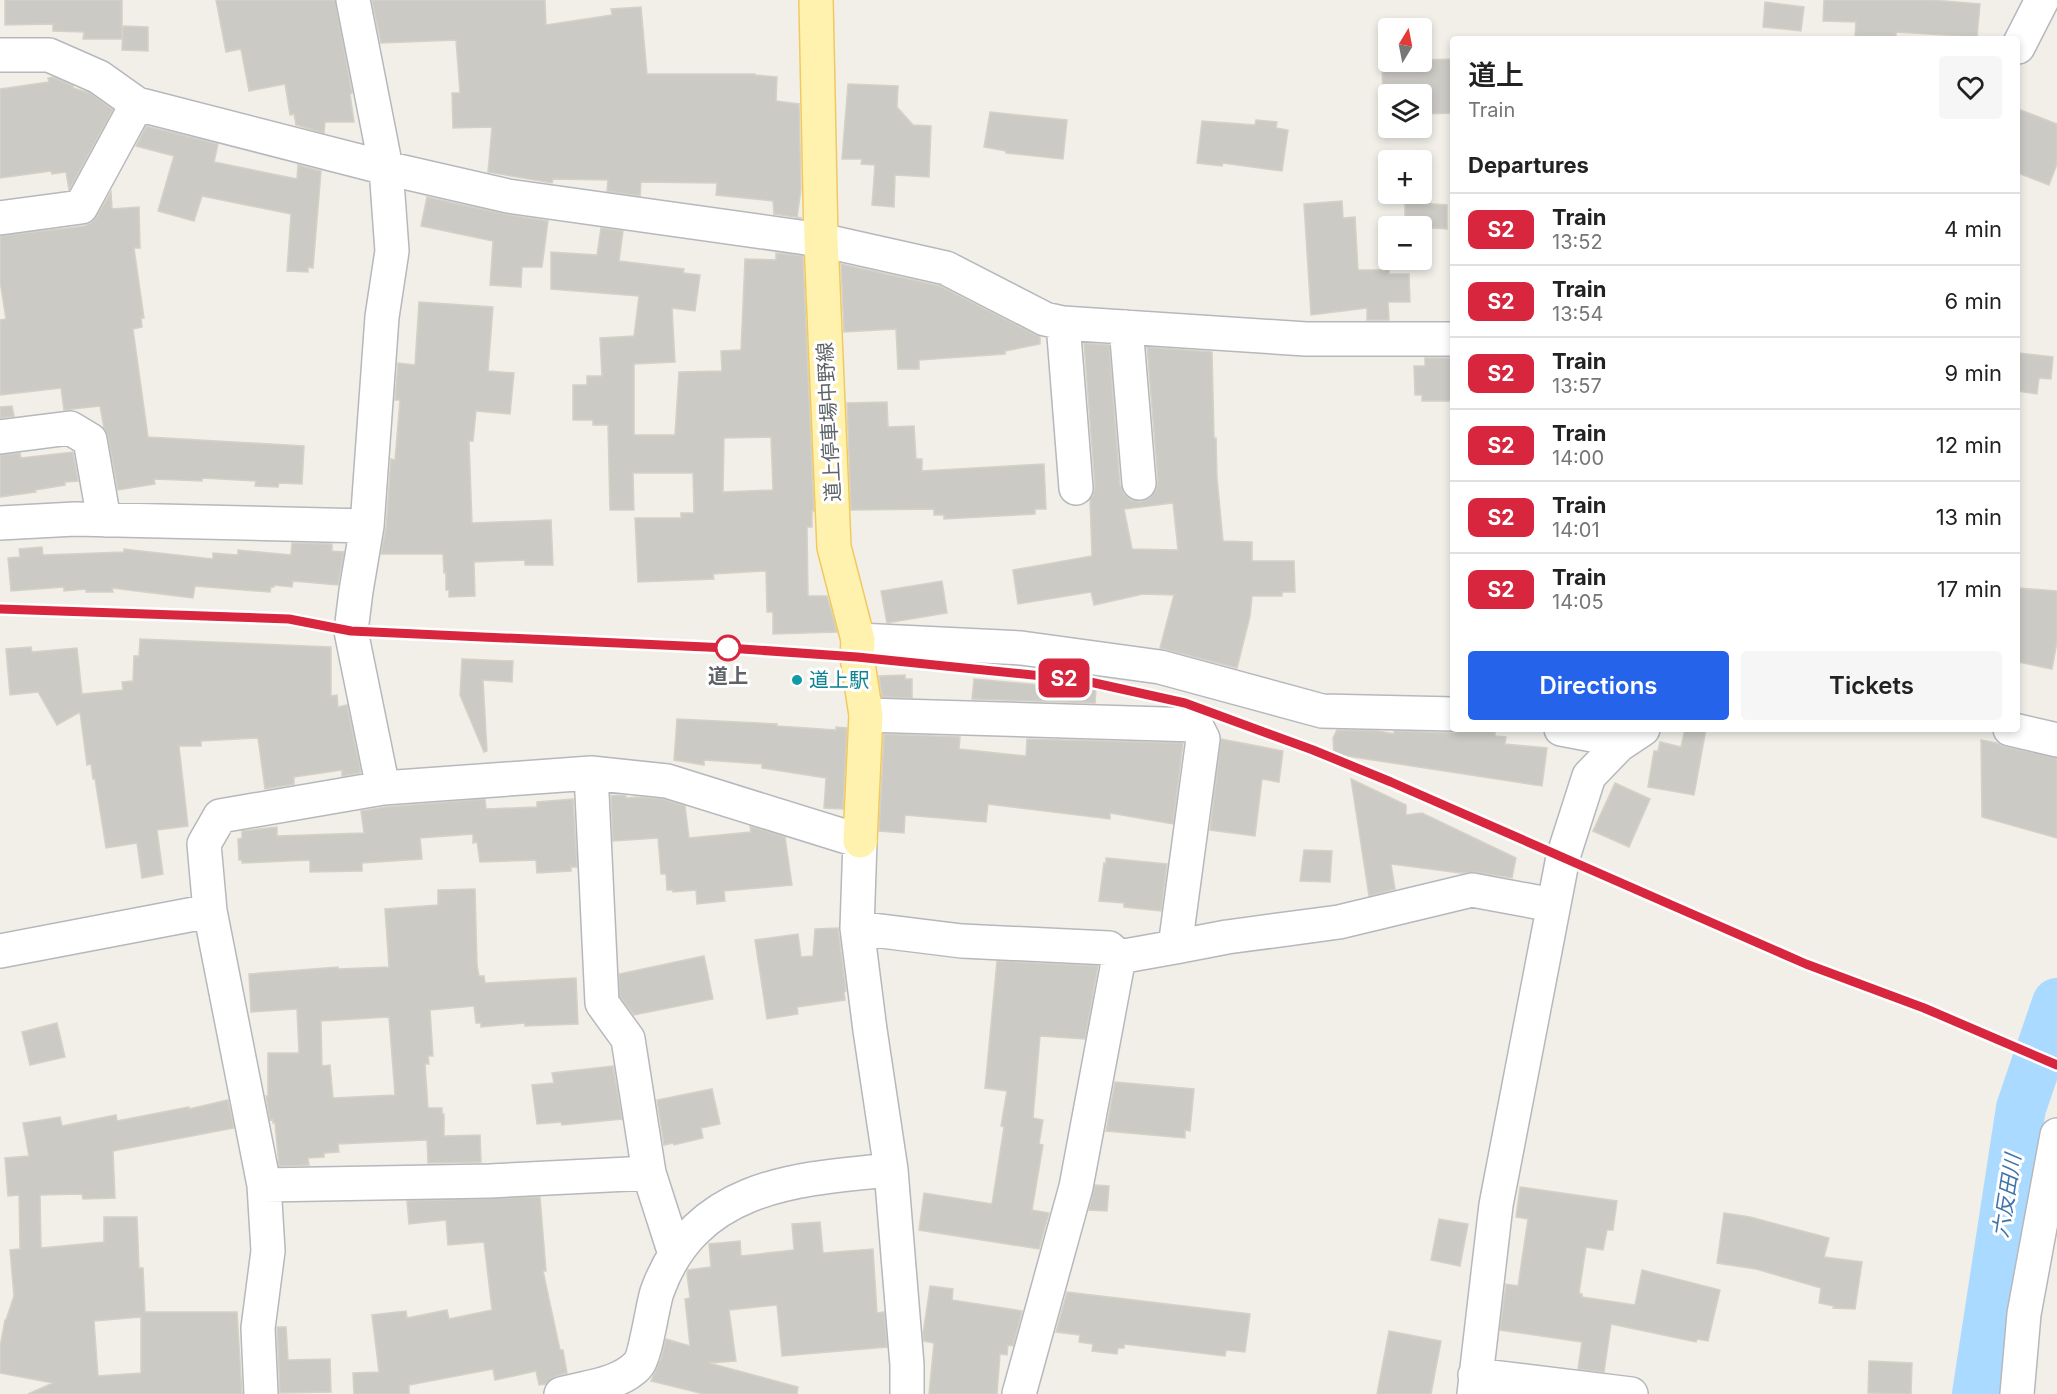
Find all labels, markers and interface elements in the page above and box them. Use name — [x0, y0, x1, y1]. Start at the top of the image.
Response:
north arrow — [1378, 18, 1432, 72]
map controls — [1378, 18, 1432, 270]
button: heart — [1939, 56, 2002, 119]
text: 道上 — [1468, 58, 1524, 92]
button: layers — [1378, 84, 1432, 138]
text: Train — [1468, 98, 1515, 122]
button: + — [1378, 150, 1432, 204]
text: Departures — [1468, 152, 1589, 178]
text: Train — [1552, 204, 1607, 230]
button: − — [1378, 216, 1432, 270]
text: 4 min — [1944, 216, 2002, 242]
text: S2 — [1488, 217, 1514, 242]
text: 13:52 — [1552, 230, 1603, 254]
text: Train — [1552, 276, 1607, 302]
text: 6 min — [1945, 288, 2002, 314]
text: S2 — [1488, 289, 1514, 314]
text: 13:54 — [1552, 302, 1603, 326]
street label: 道上停車場中野線 — [813, 341, 845, 503]
text: Train — [1552, 348, 1607, 374]
text: 9 min — [1945, 360, 2002, 386]
text: S2 — [1488, 361, 1514, 386]
text: 13:57 — [1552, 374, 1602, 398]
text: Train — [1552, 420, 1607, 446]
text: 12 min — [1936, 432, 2002, 458]
text: S2 — [1488, 433, 1514, 458]
text: 14:00 — [1552, 446, 1604, 470]
text: Train — [1552, 492, 1607, 518]
text: 13 min — [1936, 504, 2002, 530]
text: S2 — [1488, 505, 1514, 530]
text: 14:01 — [1552, 518, 1600, 542]
text: Train — [1552, 564, 1607, 590]
text: 17 min — [1937, 576, 2002, 602]
text: S2 — [1488, 577, 1514, 602]
text: 14:05 — [1552, 590, 1604, 614]
marker: 道上 — [715, 635, 741, 661]
button: Directions — [1468, 651, 1729, 720]
button: Tickets — [1741, 651, 2002, 720]
line badge: S2 — [1037, 658, 1091, 698]
place label: 道上 — [708, 664, 748, 688]
text: S2 — [1051, 666, 1077, 691]
place label: 道上駅 — [809, 668, 869, 692]
marker: 道上駅 — [790, 673, 804, 687]
water label: 六反田川 — [1988, 1151, 2026, 1239]

